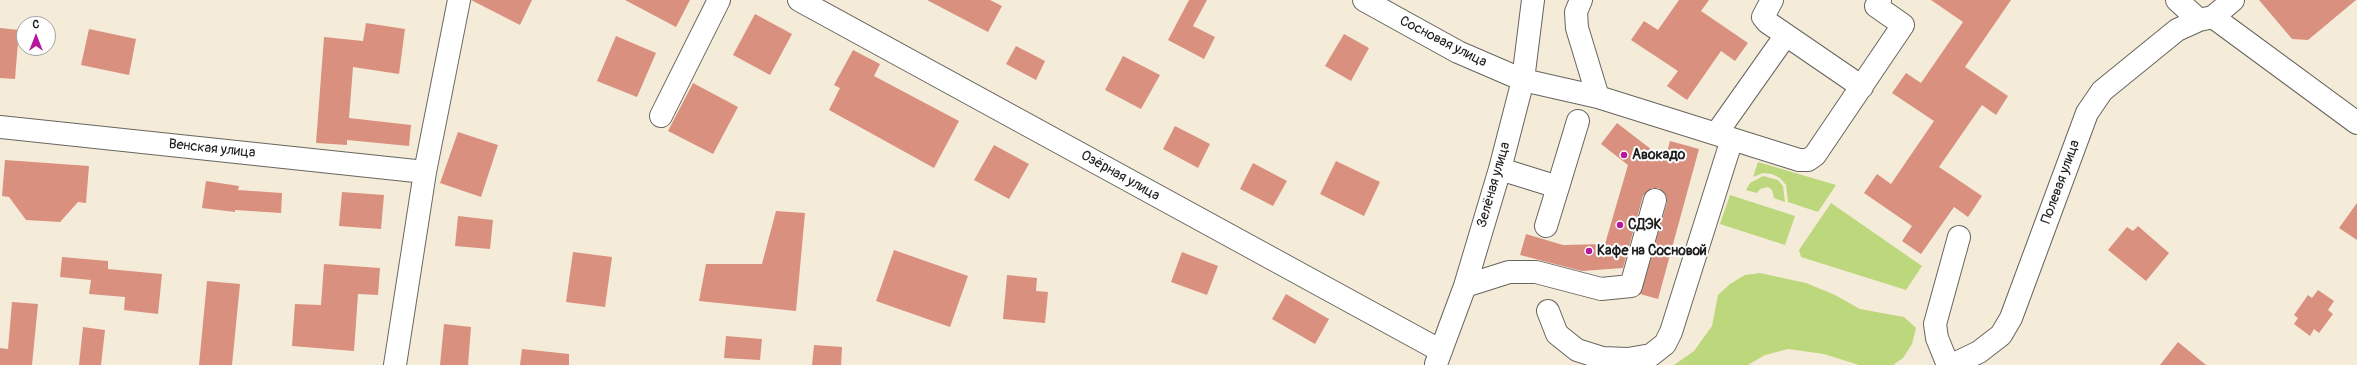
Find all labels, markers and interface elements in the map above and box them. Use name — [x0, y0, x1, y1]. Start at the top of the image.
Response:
street label: Сосновая улица — [1397, 13, 1489, 71]
north arrow — [16, 16, 56, 56]
text: С — [33, 18, 39, 31]
street label: Венская улица — [168, 136, 256, 162]
street label: Полевая улица — [2038, 138, 2084, 226]
street label: Зелёная улица — [1474, 140, 1514, 230]
street label: Озёрная улица — [1078, 147, 1162, 205]
place label: Авокадо — [1632, 147, 1685, 163]
marker: Авокадо — [1619, 150, 1629, 160]
place label: СДЭК — [1628, 217, 1661, 233]
marker: СДЭК — [1615, 220, 1625, 230]
place label: Кафе на Сосновой — [1597, 243, 1707, 259]
marker: Кафе на Сосновой — [1584, 246, 1594, 256]

